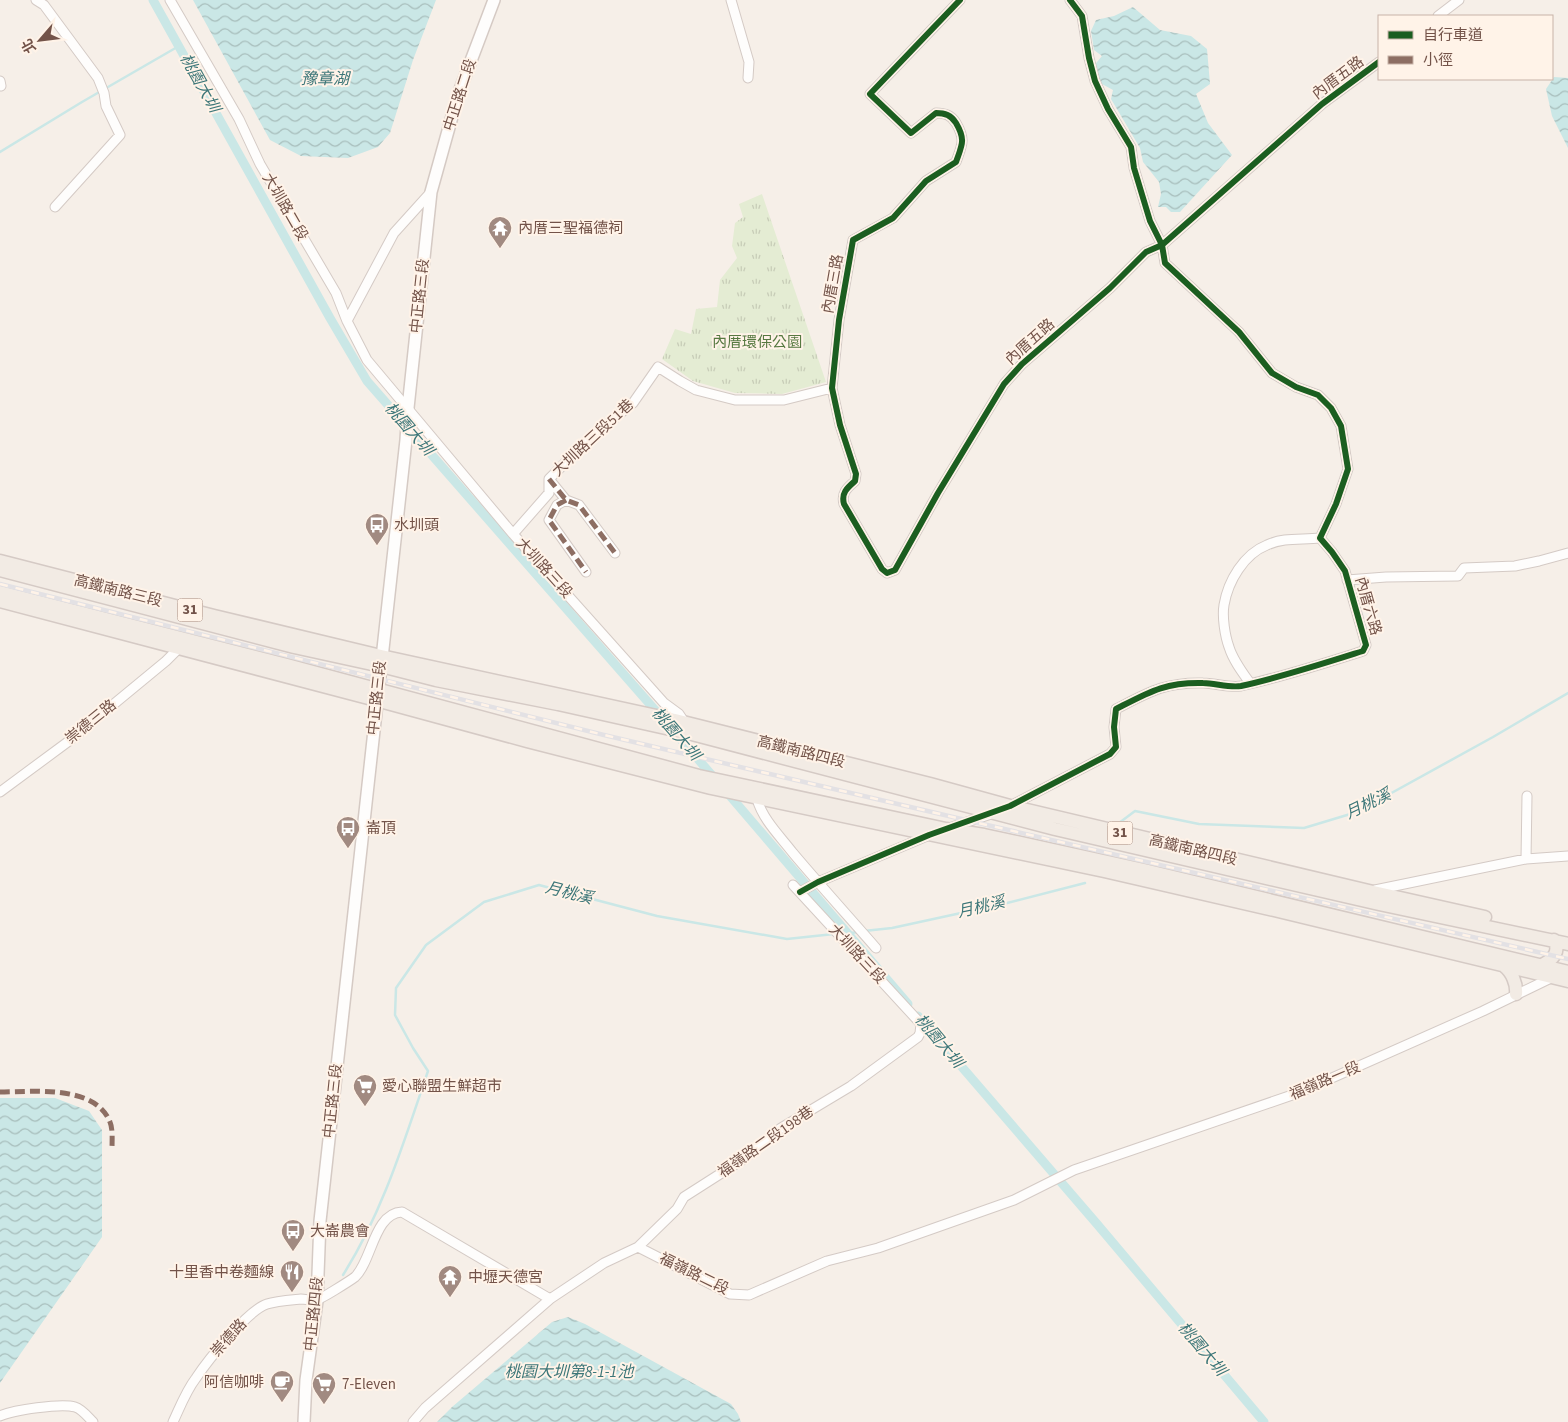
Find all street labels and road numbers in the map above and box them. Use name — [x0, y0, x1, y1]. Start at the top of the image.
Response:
street label: 內厝五路 — [1308, 52, 1368, 104]
street label: 中正路二段 — [438, 56, 482, 134]
street label: 大圳路二段 — [257, 169, 313, 245]
street label: 內厝三路 — [817, 253, 849, 315]
street label: 中正路三段 — [406, 258, 434, 334]
street label: 內厝五路 — [1001, 314, 1059, 370]
street label: 大圳路三段51巷 — [547, 395, 639, 481]
street label: 大圳路三段 — [511, 533, 577, 603]
street label: 高鐵南路三段 — [72, 570, 164, 612]
street label: 內厝六路 — [1350, 574, 1386, 638]
road number: 31 — [178, 598, 202, 622]
street label: 中正路三段 — [363, 660, 391, 736]
street label: 崇德三路 — [61, 695, 121, 749]
street label: 高鐵南路四段 — [755, 731, 847, 773]
road number: 31 — [1108, 821, 1132, 844]
street label: 高鐵南路四段 — [1147, 830, 1239, 870]
street label: 大圳路三段 — [824, 919, 890, 989]
street label: 福嶺路一段 — [1286, 1057, 1364, 1105]
street label: 中正路三段 — [319, 1063, 347, 1139]
street label: 福嶺路二段198巷 — [714, 1101, 818, 1183]
street label: 福嶺路二段 — [656, 1248, 732, 1300]
street label: 中正路四段 — [300, 1276, 328, 1352]
street label: 崇德路 — [206, 1314, 252, 1362]

